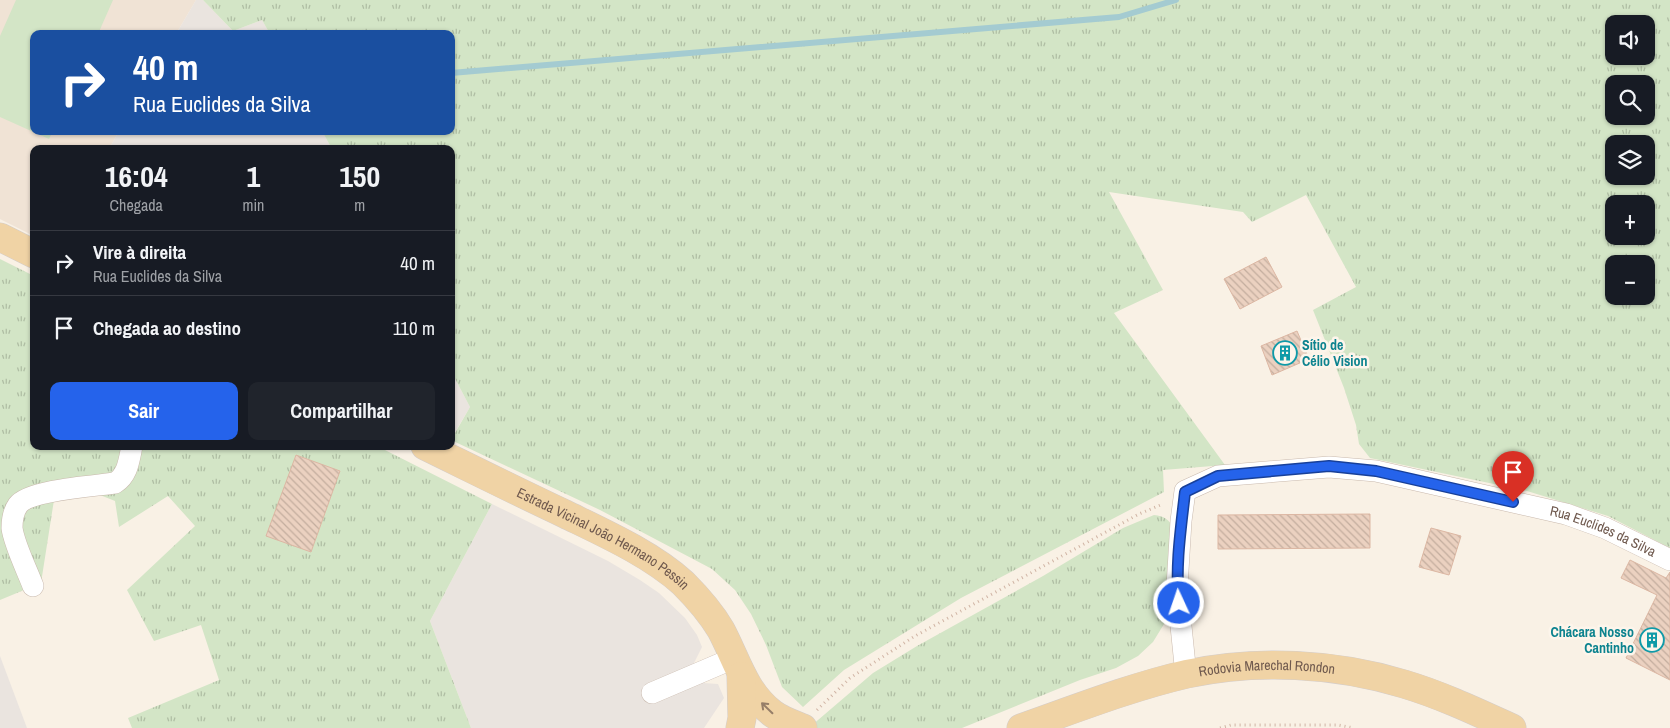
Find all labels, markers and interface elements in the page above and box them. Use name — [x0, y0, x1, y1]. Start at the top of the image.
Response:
map controls — [1605, 15, 1655, 305]
button: sound — [1605, 15, 1655, 65]
text: 40 m — [133, 44, 198, 91]
icon: right — [50, 50, 115, 115]
button: search — [1605, 75, 1655, 125]
text: Rua Euclides da Silva — [133, 89, 311, 119]
button: layers — [1605, 135, 1655, 185]
text: 16:04 — [105, 156, 168, 196]
text: 1 — [247, 156, 260, 196]
text: 150 — [339, 156, 380, 196]
text: Chegada — [110, 194, 163, 216]
text: min — [242, 194, 264, 216]
text: m — [354, 194, 365, 216]
button: + — [1605, 195, 1655, 245]
text: Vire à direita — [93, 239, 186, 265]
icon: right — [50, 249, 78, 277]
text: 40 m — [400, 250, 435, 276]
button: − — [1605, 255, 1655, 305]
text: Rua Euclides da Silva — [93, 265, 222, 287]
icon: arrive — [50, 314, 78, 342]
text: Chegada ao destino — [93, 315, 241, 341]
text: 110 m — [393, 315, 435, 341]
place label: Sítio de Célio Vision — [1302, 336, 1368, 370]
building icon: Sítio de Célio Vision — [1272, 340, 1298, 366]
button: Sair — [50, 382, 238, 440]
button: Compartilhar — [248, 382, 435, 440]
pin — [1492, 451, 1534, 502]
icon: arrive — [1499, 458, 1527, 486]
street label: Estrada Vicinal João Hermano Pessin — [514, 483, 693, 593]
street label: Rua Euclides da Silva — [1548, 502, 1660, 561]
position arrow — [1152, 576, 1204, 628]
place label: Chácara Nosso Cantinho — [1550, 623, 1634, 657]
building icon: Chácara Nosso Cantinho — [1639, 627, 1665, 653]
street label: Rodovia Marechal Rondon — [1197, 656, 1336, 681]
one-way arrow — [761, 702, 773, 714]

